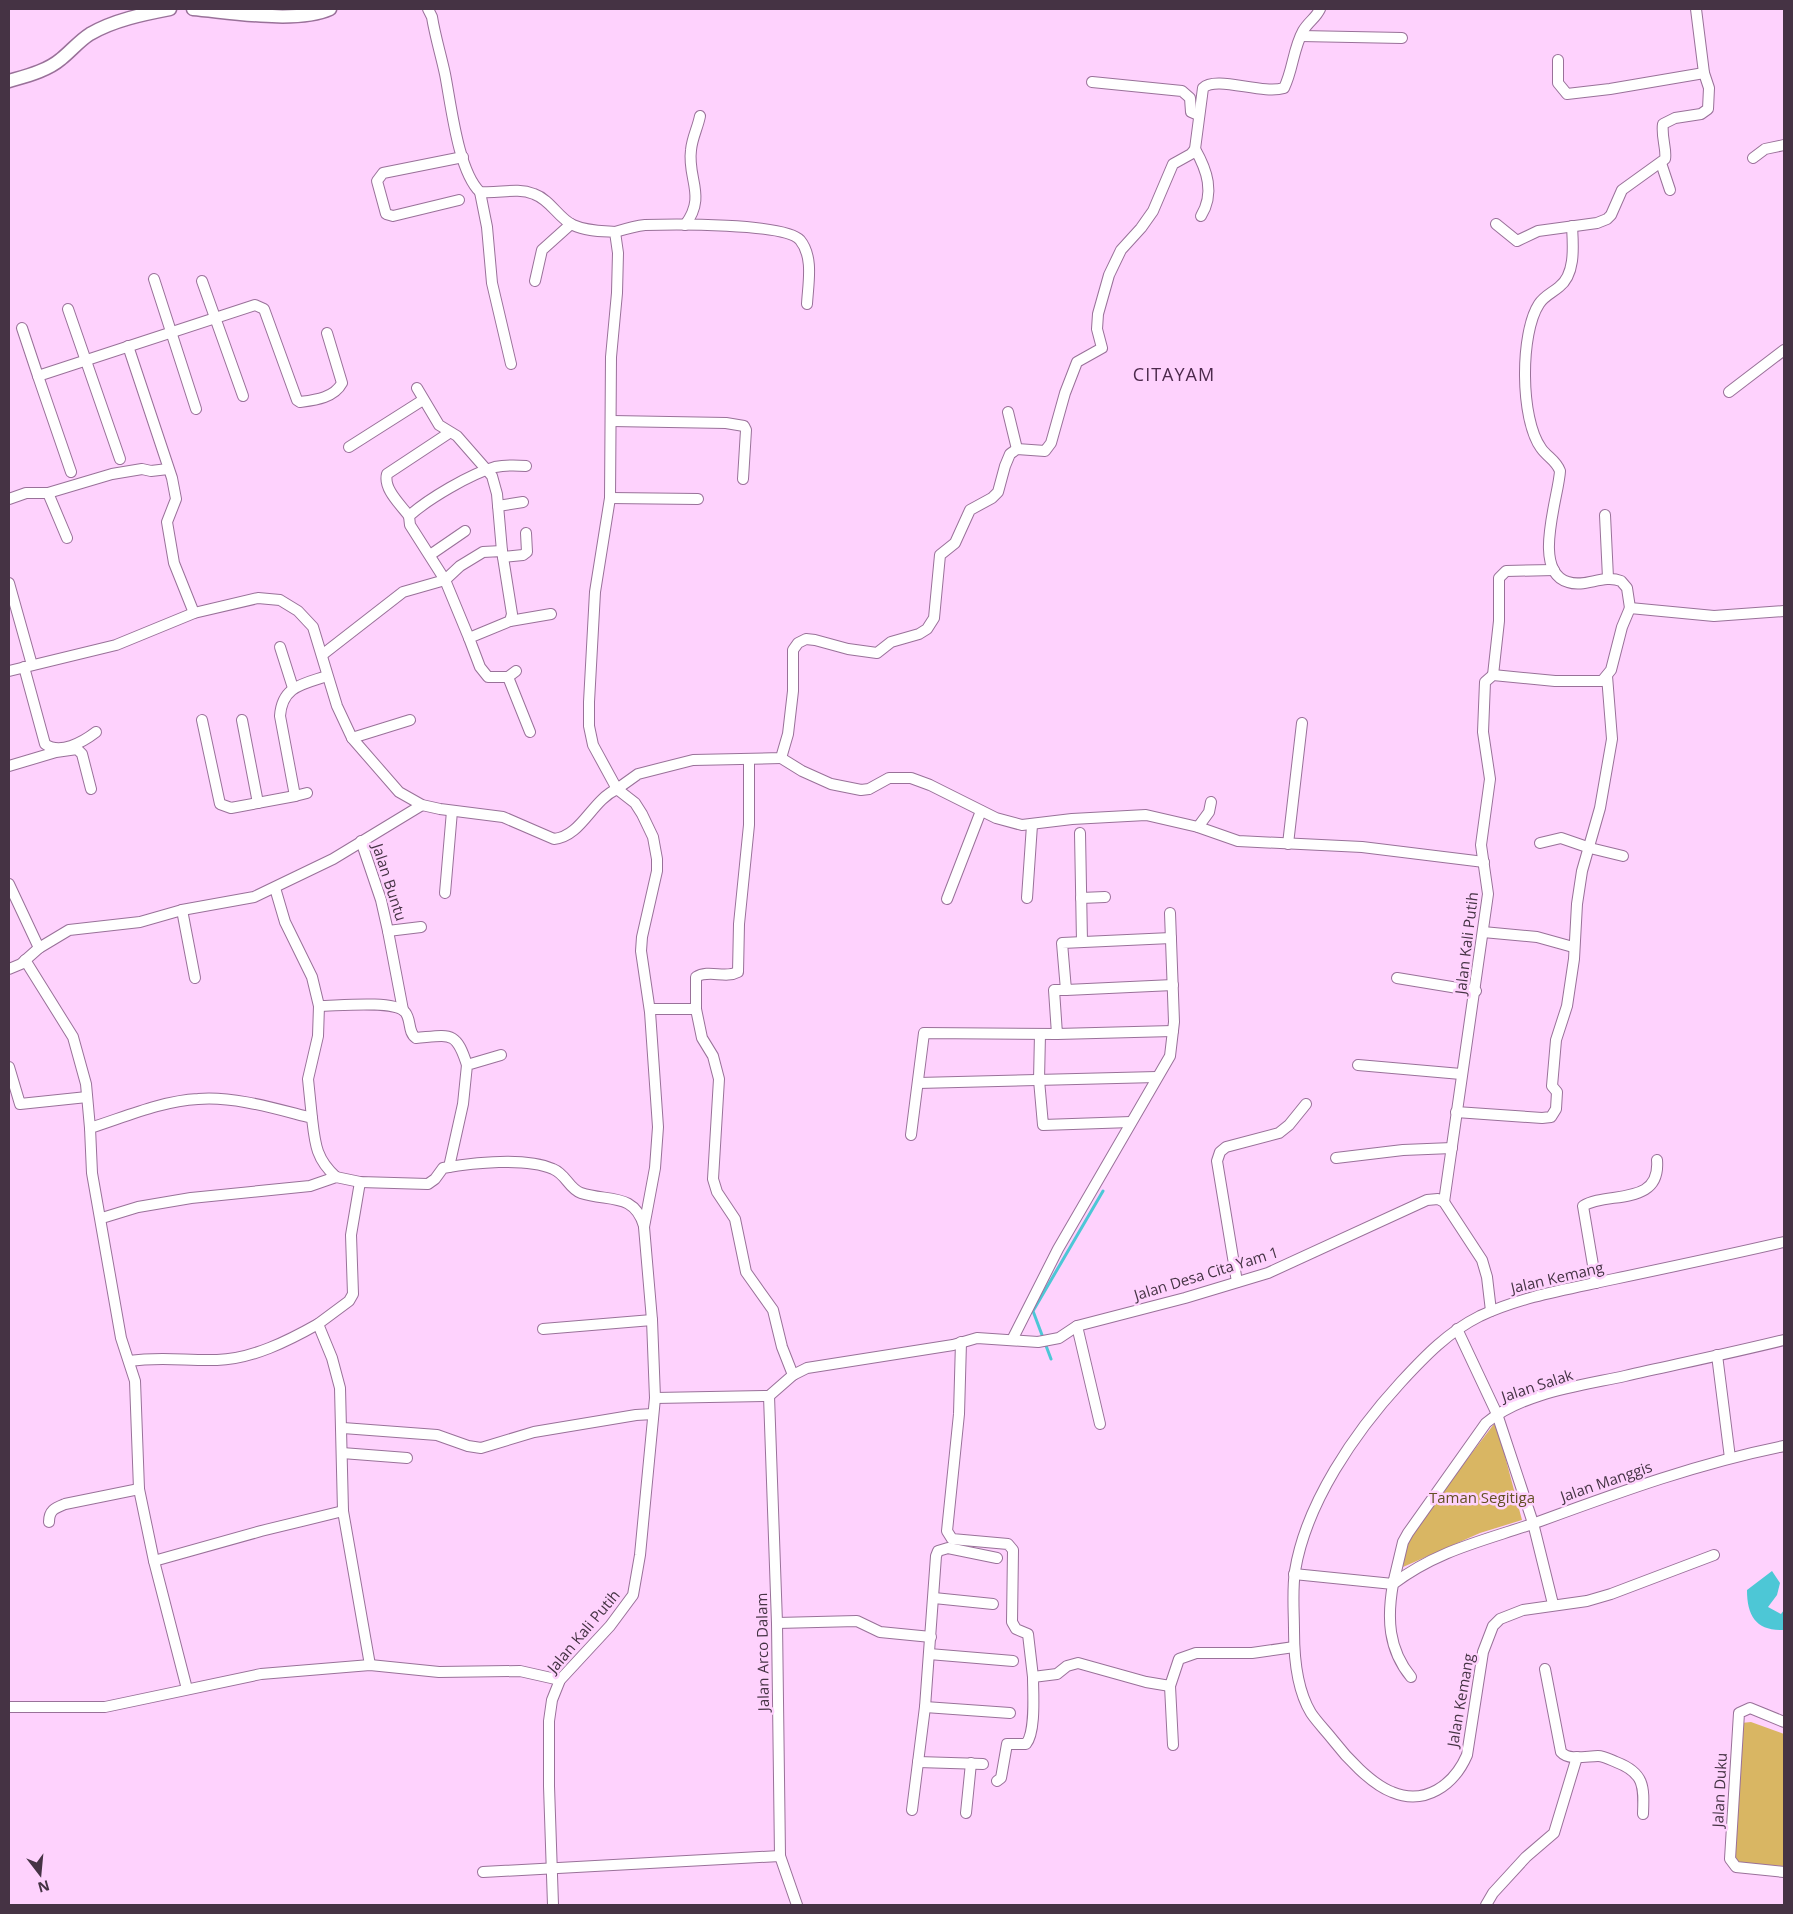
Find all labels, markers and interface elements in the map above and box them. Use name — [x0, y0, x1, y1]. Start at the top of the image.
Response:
district label: CITAYAM — [1133, 362, 1215, 386]
street label: Jalan Buntu — [367, 839, 412, 923]
street label: Jalan Kali Putih — [1450, 891, 1482, 997]
street label: Jalan Desa Cita Yam 1 — [1129, 1241, 1281, 1305]
street label: Jalan Kemang — [1507, 1257, 1605, 1298]
street label: Jalan Salak — [1497, 1364, 1575, 1407]
street label: Jalan Manggis — [1556, 1456, 1655, 1507]
park label: Taman Segitiga — [1429, 1487, 1535, 1507]
street label: Jalan Kali Putih — [541, 1585, 624, 1678]
street label: Jalan Arco Dalam — [751, 1593, 773, 1713]
street label: Jalan Kemang — [1442, 1652, 1478, 1750]
street label: Jalan Duku — [1707, 1752, 1731, 1830]
north arrow — [15, 1849, 65, 1899]
text: N — [36, 1876, 52, 1898]

